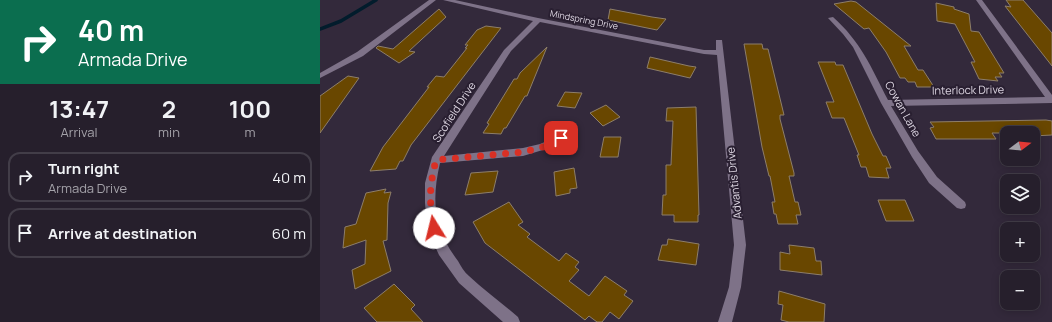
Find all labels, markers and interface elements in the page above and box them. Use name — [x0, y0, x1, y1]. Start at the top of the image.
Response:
street label: Mindspring Drive — [549, 7, 619, 32]
text: 40 m — [78, 11, 144, 49]
icon: right — [12, 16, 64, 68]
text: Armada Drive — [78, 47, 188, 71]
street label: Scofield Drive — [428, 78, 479, 145]
street label: Cowan Lane — [882, 78, 925, 140]
street label: Interlock Drive — [932, 81, 1005, 98]
text: 13:47 — [49, 92, 109, 125]
text: 2 — [162, 92, 176, 125]
text: 100 — [229, 92, 271, 125]
pin — [544, 121, 578, 155]
text: Arrival — [60, 123, 98, 141]
text: min — [158, 123, 180, 141]
text: m — [244, 123, 255, 141]
north arrow — [1000, 126, 1040, 166]
map controls — [1000, 126, 1040, 310]
icon: arrive — [550, 127, 572, 149]
street label: Advantis Drive — [722, 146, 745, 220]
text: Turn right — [48, 158, 119, 179]
icon: right — [14, 166, 36, 188]
text: 40 m — [272, 167, 306, 188]
button: layers — [1000, 174, 1040, 214]
text: Armada Drive — [48, 179, 127, 197]
position arrow — [413, 207, 455, 249]
icon: arrive — [14, 222, 36, 244]
button: + — [1000, 222, 1040, 262]
text: Arrive at destination — [48, 223, 197, 244]
text: 60 m — [272, 223, 306, 244]
button: − — [1000, 270, 1040, 310]

